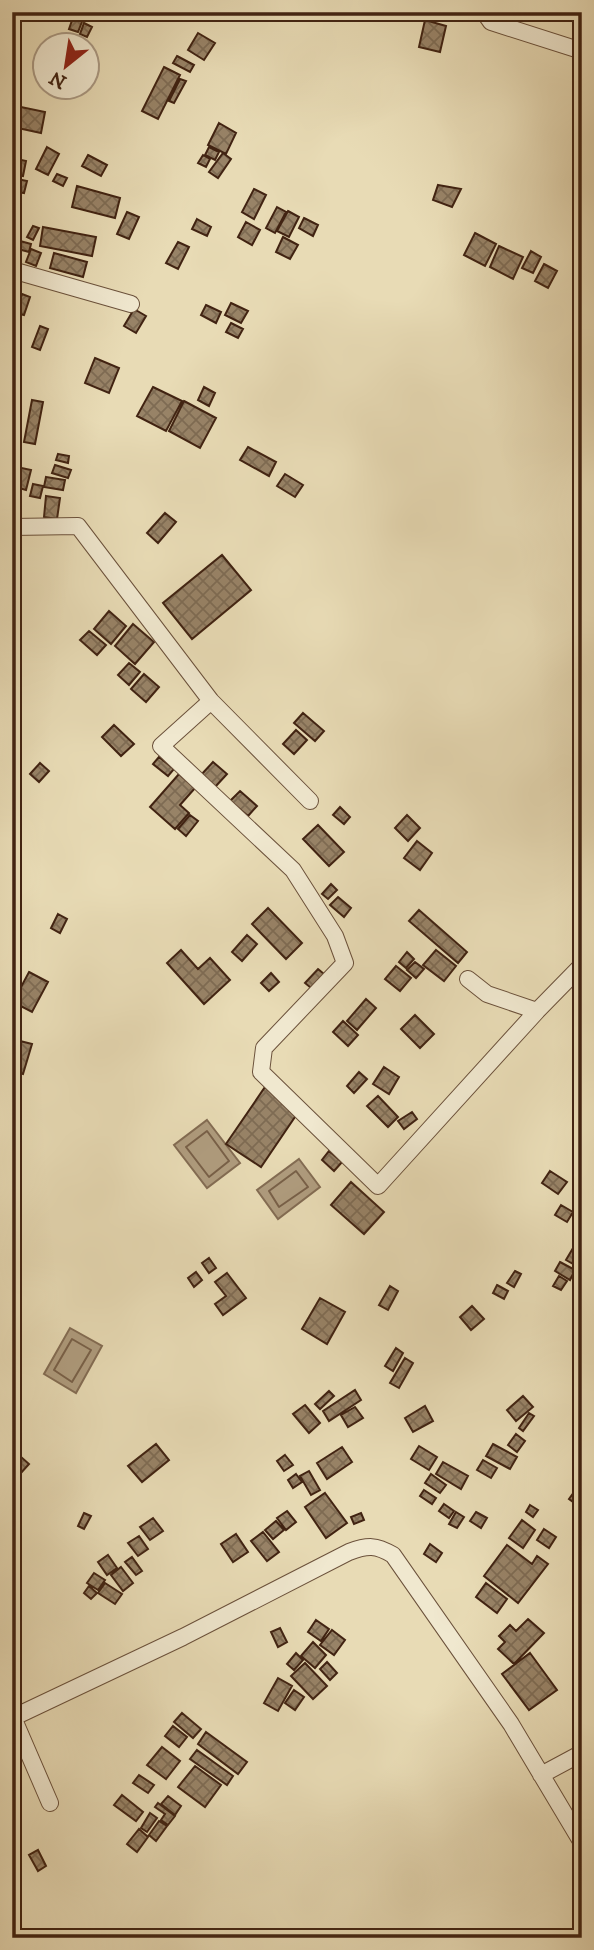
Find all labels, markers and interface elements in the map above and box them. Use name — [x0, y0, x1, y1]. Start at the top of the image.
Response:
north arrow — [32, 32, 102, 102]
text: N — [45, 65, 71, 93]

